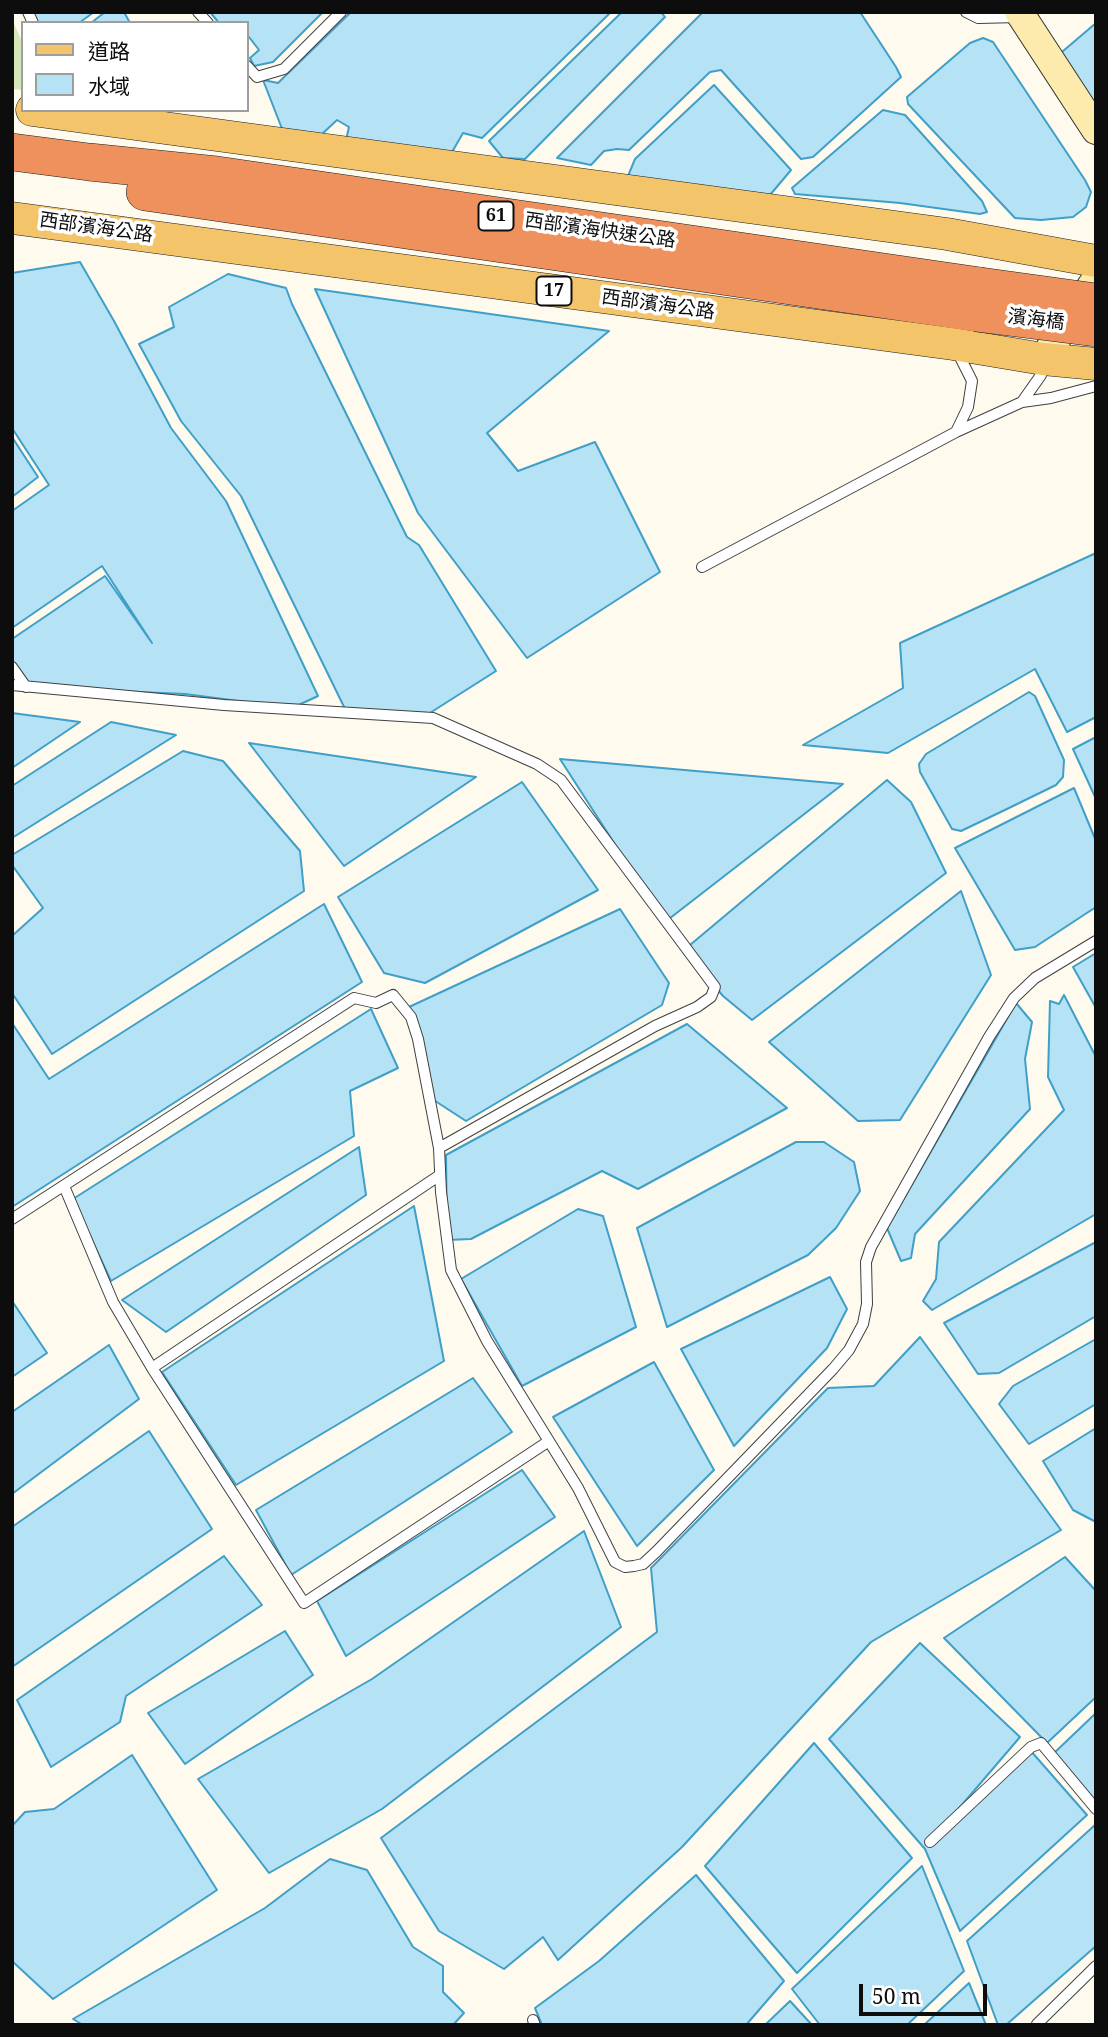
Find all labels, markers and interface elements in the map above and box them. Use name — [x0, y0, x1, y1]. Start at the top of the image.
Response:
legend — [21, 21, 248, 112]
text: 道路 — [88, 37, 130, 65]
text: 水域 — [88, 72, 130, 100]
road number: 61 — [478, 202, 514, 230]
street label: 西部濱海公路 — [38, 209, 154, 247]
street label: 西部濱海快速公路 — [523, 209, 677, 253]
road number: 17 — [536, 276, 572, 306]
street label: 西部濱海公路 — [600, 286, 716, 324]
street label: 濱海橋 — [1006, 305, 1066, 335]
scale bar — [863, 1970, 991, 2014]
text: 50 m — [872, 1982, 921, 2010]

